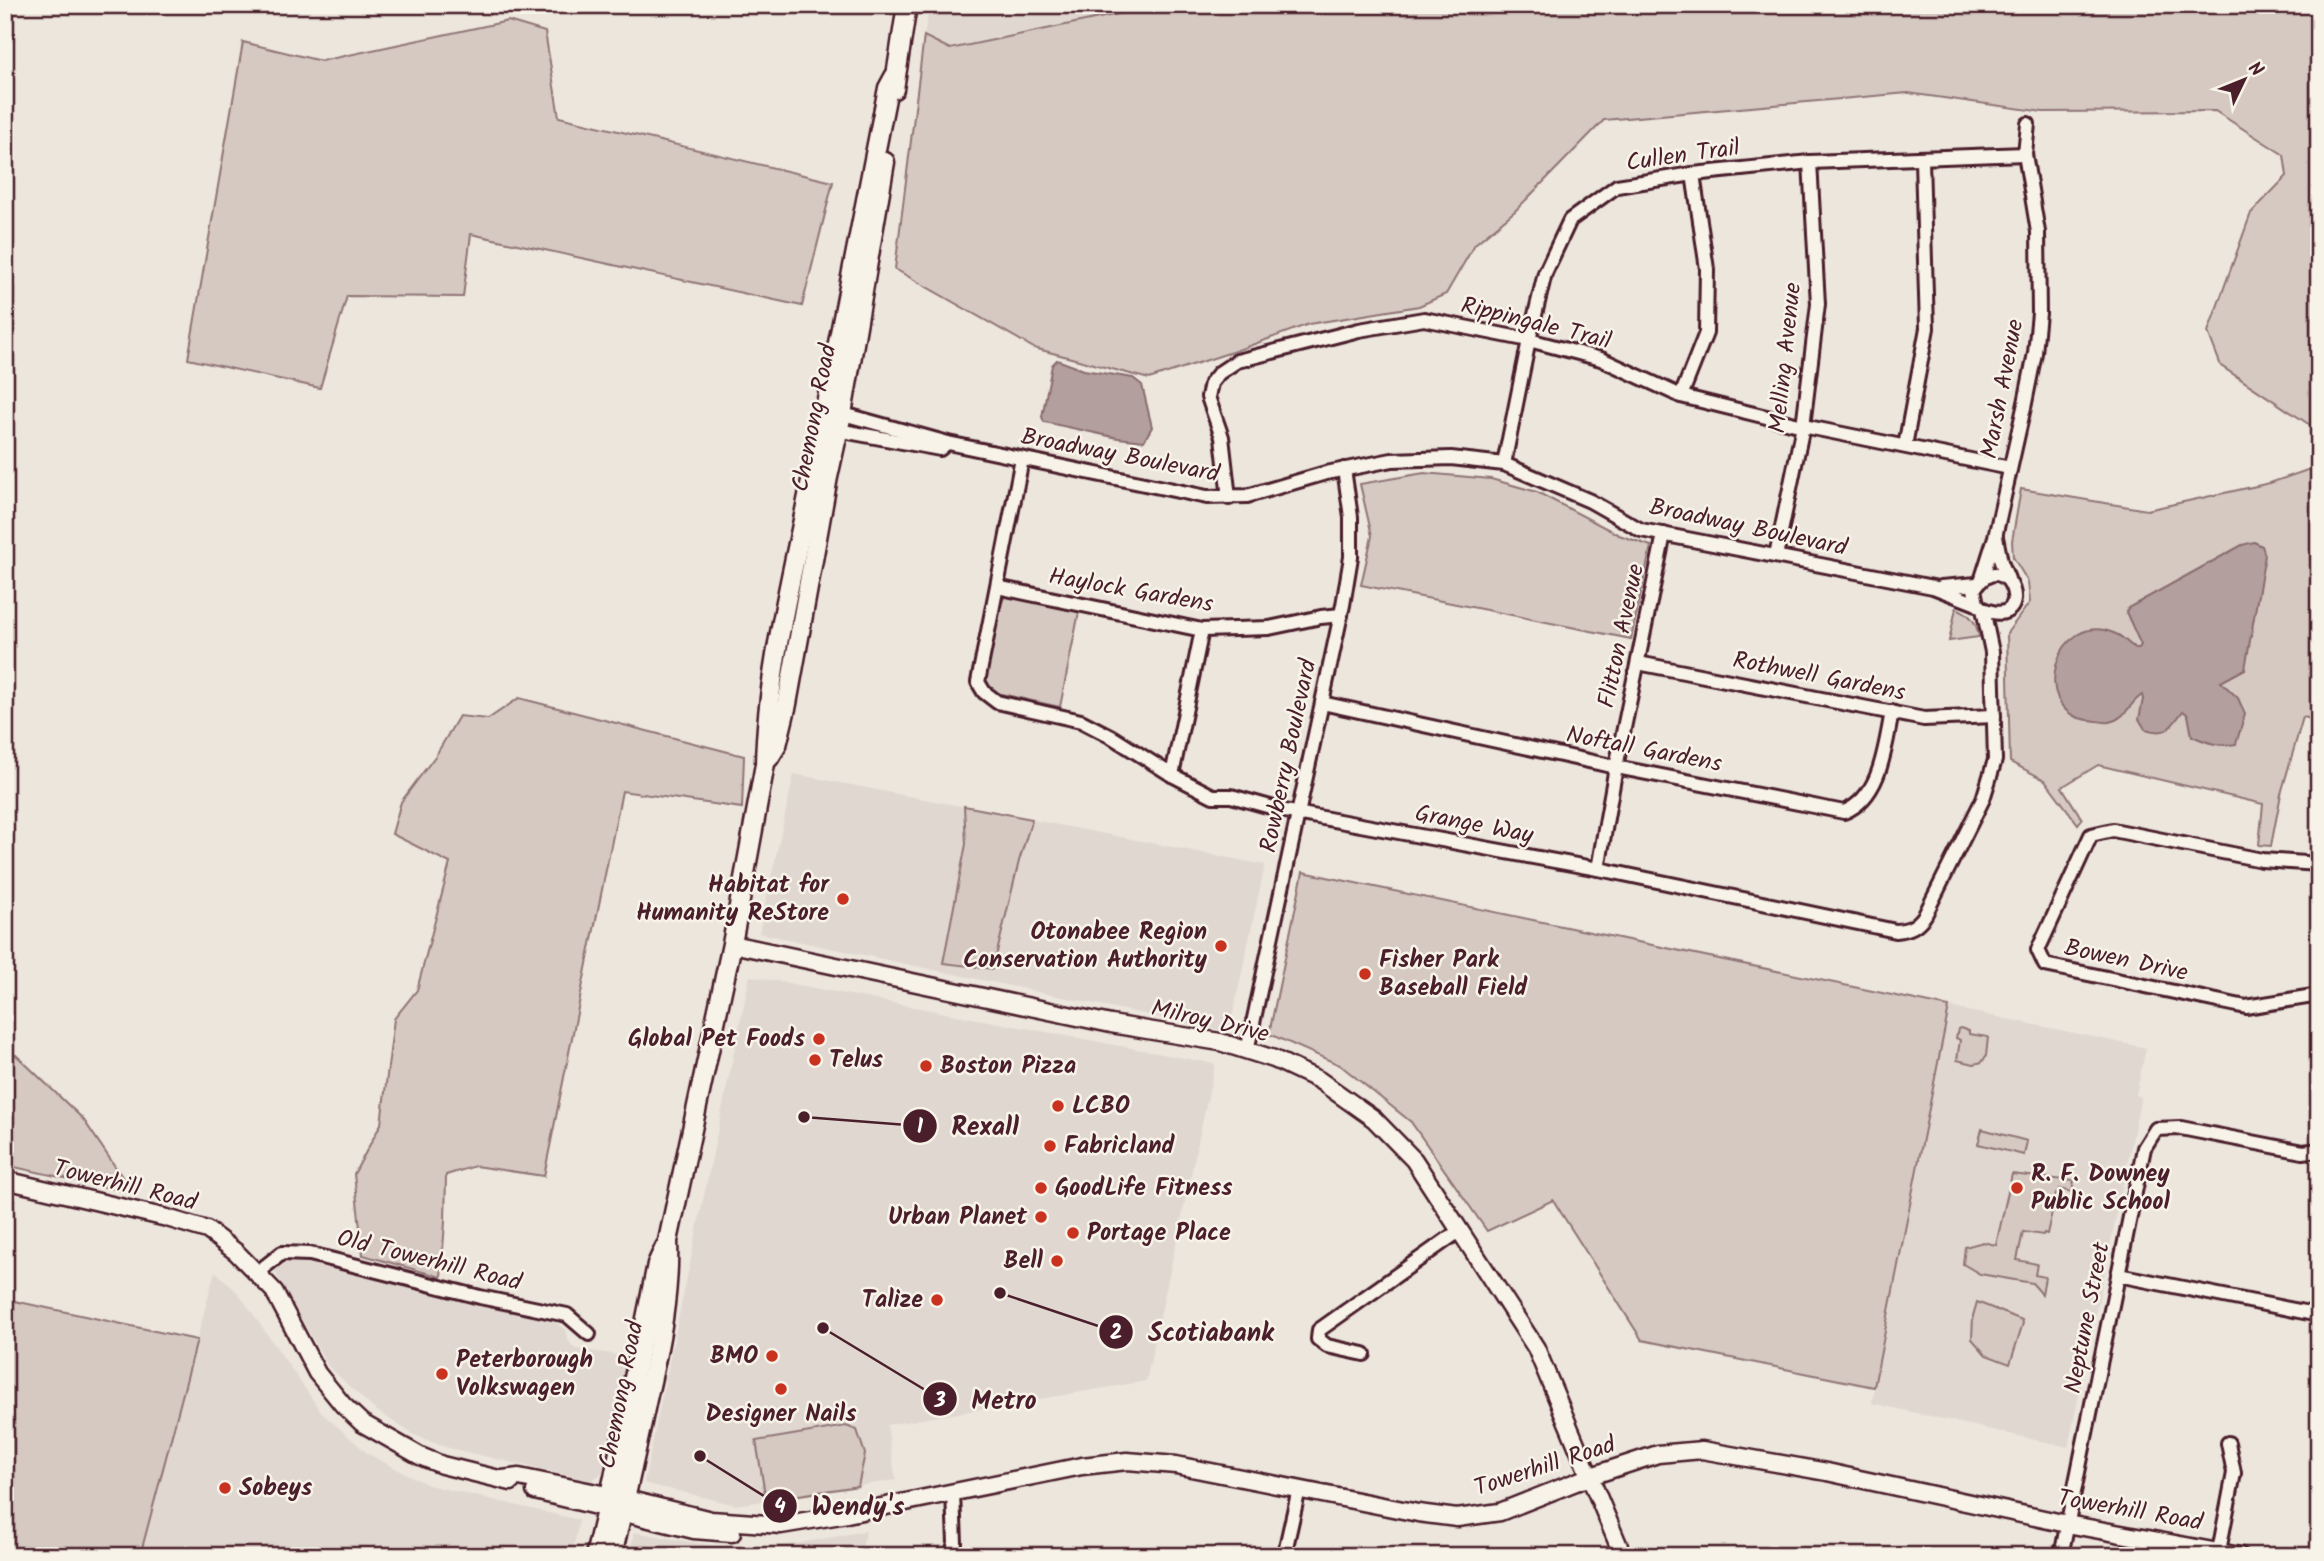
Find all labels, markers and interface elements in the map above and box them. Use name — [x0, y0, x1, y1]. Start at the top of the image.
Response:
north arrow — [2208, 46, 2278, 116]
text: N — [2240, 55, 2270, 84]
street label: Cullen Trail — [1624, 129, 1743, 183]
street label: Melling Avenue — [1759, 280, 1813, 435]
street label: Rippingale Trail — [1457, 286, 1615, 362]
street label: Marsh Avenue — [1970, 316, 2036, 462]
street label: Chemong Road — [782, 340, 849, 495]
street label: Broadway Boulevard — [1017, 418, 1224, 495]
street label: Broadway Boulevard — [1645, 488, 1852, 568]
street label: Haylock Gardens — [1046, 557, 1216, 625]
street label: Flitton Avenue — [1588, 560, 1656, 712]
street label: Rothwell Gardens — [1729, 641, 1909, 713]
street label: Rowberry Boulevard — [1249, 655, 1329, 856]
street label: Noftall Gardens — [1563, 716, 1725, 784]
street label: Grange Way — [1411, 794, 1537, 856]
place label: Habitat for Humanity ReStore — [636, 866, 830, 933]
marker: Habitat for Humanity ReStore — [835, 891, 851, 907]
place label: Otonabee Region Conservation Authority — [963, 913, 1208, 980]
street label: Bowen Drive — [2061, 929, 2192, 993]
marker: Otonabee Region Conservation Authority — [1213, 938, 1229, 954]
place label: Fisher Park Baseball Field — [1379, 941, 1528, 1008]
marker: Fisher Park Baseball Field — [1357, 966, 1373, 982]
street label: Milroy Drive — [1147, 989, 1273, 1055]
place label: Global Pet Foods — [628, 1020, 805, 1059]
marker: Global Pet Foods — [811, 1031, 827, 1047]
place label: Telus — [829, 1041, 883, 1080]
place label: Boston Pizza — [940, 1047, 1076, 1086]
marker: Telus — [807, 1052, 823, 1068]
marker: Boston Pizza — [918, 1058, 934, 1074]
place label: LCBO — [1072, 1087, 1130, 1126]
marker: LCBO — [1050, 1098, 1066, 1114]
callout: Rexall — [902, 1102, 1033, 1149]
text: Rexall — [951, 1107, 1019, 1149]
text: 1 — [917, 1111, 924, 1144]
place label: Fabricland — [1064, 1127, 1175, 1166]
marker: Fabricland — [1042, 1138, 1058, 1154]
street label: Towerhill Road — [49, 1149, 202, 1223]
place label: R. F. Downey Public School — [2031, 1155, 2170, 1222]
place label: GoodLife Fitness — [1055, 1169, 1232, 1208]
marker: GoodLife Fitness — [1033, 1180, 1049, 1196]
marker: R. F. Downey Public School — [2009, 1180, 2025, 1196]
place label: Urban Planet — [888, 1198, 1028, 1237]
marker: Urban Planet — [1033, 1209, 1049, 1225]
place label: Portage Place — [1087, 1214, 1231, 1253]
street label: Old Towerhill Road — [333, 1219, 526, 1303]
marker: Portage Place — [1065, 1225, 1081, 1241]
street label: Neptune Street — [2054, 1238, 2122, 1397]
place label: Bell — [1004, 1242, 1044, 1281]
marker: Bell — [1049, 1253, 1065, 1269]
place label: Talize — [862, 1281, 923, 1320]
marker: Talize — [929, 1292, 945, 1308]
callout: Scotiabank — [1099, 1309, 1287, 1356]
text: Scotiabank — [1148, 1313, 1275, 1355]
street label: Chemong Road — [589, 1317, 656, 1472]
text: 2 — [1110, 1317, 1122, 1350]
place label: BMO — [710, 1337, 758, 1376]
place label: Peterborough Volkswagen — [456, 1341, 593, 1408]
marker: BMO — [764, 1348, 780, 1364]
marker: Peterborough Volkswagen — [434, 1366, 450, 1382]
callout: Metro — [922, 1376, 1050, 1423]
marker: Designer Nails — [773, 1381, 789, 1397]
text: Metro — [971, 1381, 1037, 1423]
text: 3 — [933, 1385, 946, 1418]
place label: Designer Nails — [706, 1395, 856, 1434]
street label: Towerhill Road — [1469, 1425, 1622, 1508]
place label: Sobeys — [239, 1469, 312, 1508]
street label: Towerhill Road — [2054, 1479, 2207, 1543]
marker: Sobeys — [217, 1480, 233, 1496]
callout: Wendy's — [763, 1482, 919, 1529]
text: Wendy's — [812, 1487, 904, 1529]
text: 4 — [774, 1491, 786, 1524]

